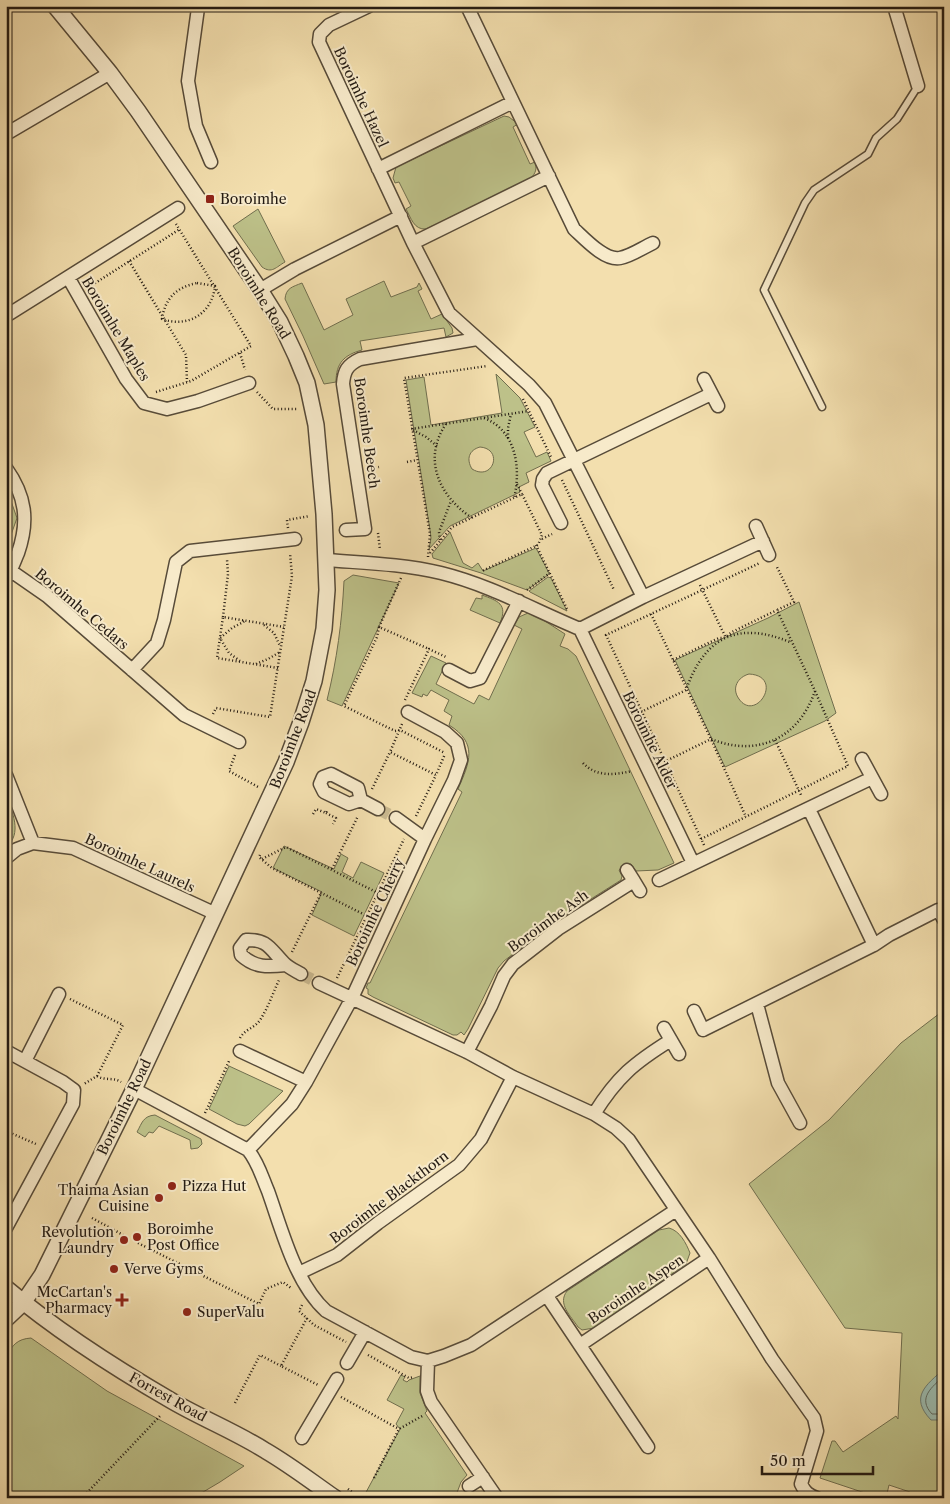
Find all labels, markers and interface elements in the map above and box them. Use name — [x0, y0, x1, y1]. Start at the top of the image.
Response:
street label: Boroimhe Hazel — [330, 44, 392, 150]
place label: Boroimhe — [220, 190, 287, 208]
marker: Boroimhe — [204, 193, 216, 205]
street label: Boroimhe Road — [224, 244, 295, 343]
street label: Boroimhe Maples — [78, 274, 154, 384]
street label: Boroimhe Beech — [350, 376, 384, 490]
street label: Boroimhe Cedars — [31, 565, 133, 653]
street label: Boroimhe Road — [266, 686, 320, 791]
street label: Boroimhe Alder — [619, 688, 681, 792]
street label: Boroimhe Laurels — [82, 830, 198, 896]
street label: Boroimhe Cherry — [342, 855, 408, 969]
street label: Boroimhe Ash — [504, 886, 592, 956]
street label: Boroimhe Road — [93, 1055, 155, 1158]
street label: Boroimhe Blackthorn — [326, 1146, 452, 1247]
place label: Pizza Hut — [182, 1177, 246, 1195]
marker: Pizza Hut — [166, 1180, 178, 1192]
place label: Thaima Asian Cuisine — [58, 1181, 149, 1215]
marker: Thaima Asian Cuisine — [153, 1192, 165, 1204]
place label: Boroimhe Post Office — [147, 1220, 220, 1254]
place label: Revolution Laundry — [41, 1223, 114, 1257]
marker: Boroimhe Post Office — [131, 1231, 143, 1243]
marker: Revolution Laundry — [118, 1234, 130, 1246]
street label: Boroimhe Aspen — [585, 1250, 687, 1328]
place label: Verve Gyms — [123, 1260, 204, 1278]
marker: Verve Gyms — [108, 1263, 120, 1275]
place label: McCartan's Pharmacy — [37, 1283, 112, 1317]
marker: McCartan's Pharmacy — [116, 1294, 128, 1306]
place label: SuperValu — [197, 1303, 265, 1321]
marker: SuperValu — [181, 1306, 193, 1318]
street label: Forrest Road — [126, 1368, 210, 1426]
scale bar — [762, 1444, 874, 1476]
text: 50 m — [770, 1451, 806, 1470]

